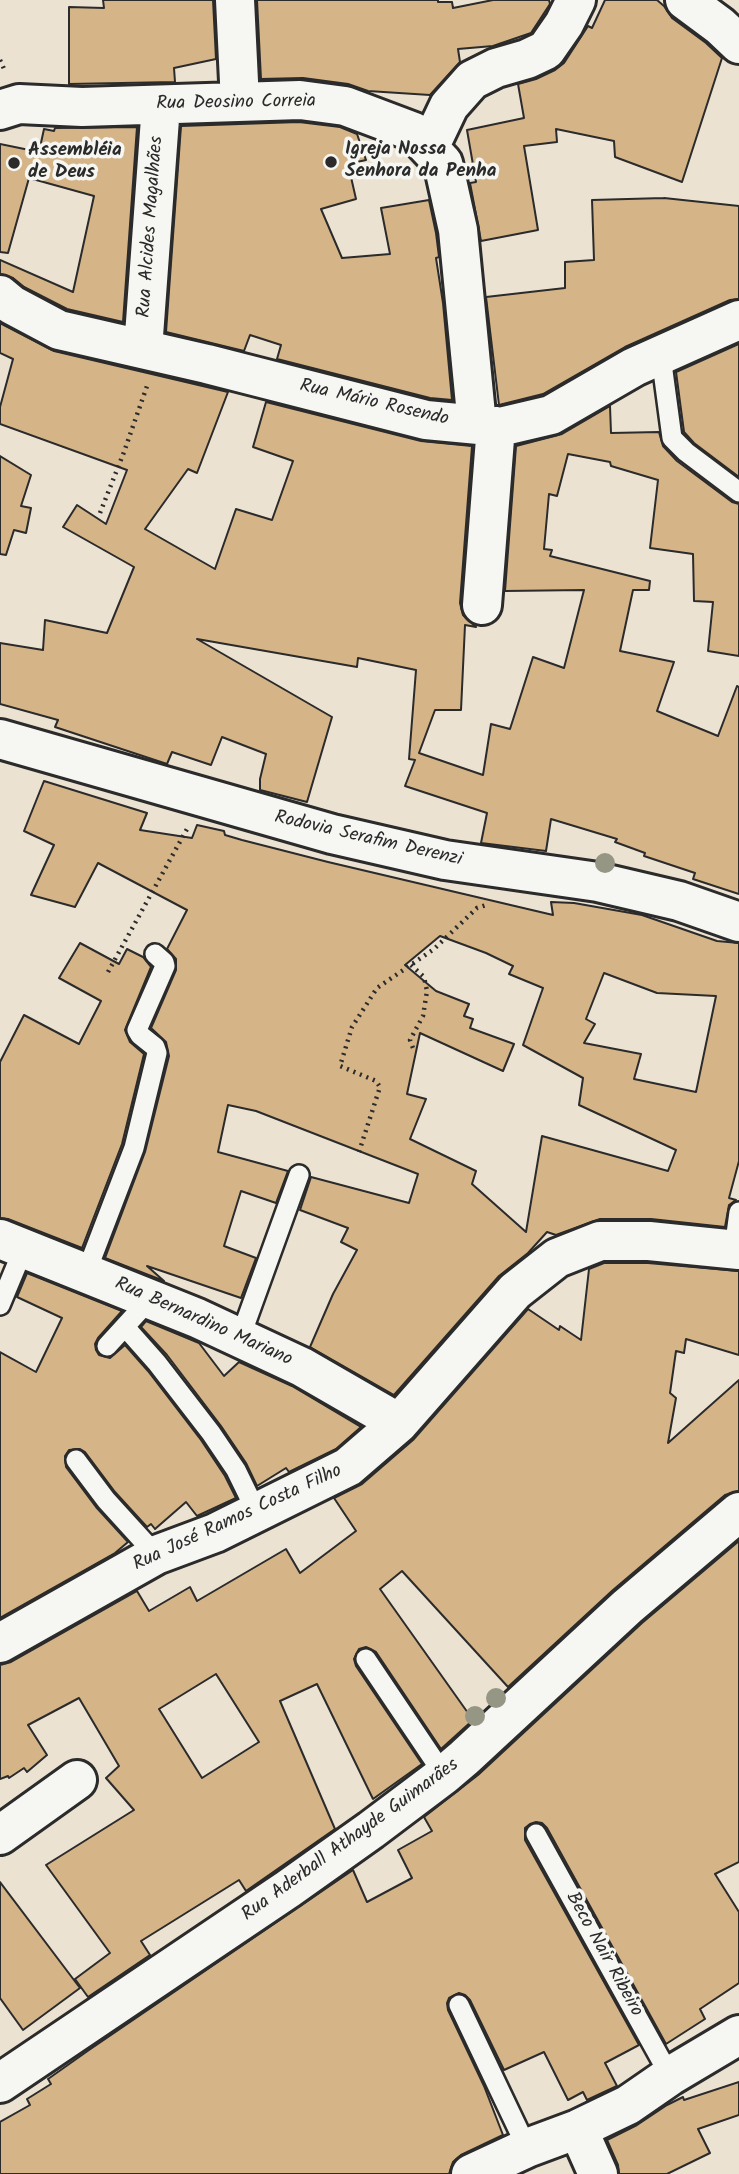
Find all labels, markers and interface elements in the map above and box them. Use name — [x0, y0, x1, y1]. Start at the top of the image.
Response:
street label: Rua Deosino Correia — [156, 91, 316, 117]
street label: Rua Alcides Magalhães — [134, 135, 170, 319]
place label: Igreja Nossa Senhora da Penha — [345, 140, 496, 184]
place label: Assembléia de Deus — [28, 141, 122, 185]
marker: Igreja Nossa Senhora da Penha — [323, 154, 339, 170]
marker: Assembléia de Deus — [6, 155, 22, 171]
street label: Rua Mário Rosendo — [297, 376, 451, 432]
street label: Rodovia Serafim Derenzi — [272, 807, 464, 873]
street label: Rua Bernardino Mariano — [111, 1274, 295, 1372]
street label: Rua José Ramos Costa Filho — [130, 1461, 346, 1577]
street label: Rua Aderball Athayde Guimarães — [238, 1755, 464, 1927]
street label: Beco Nair Ribeiro — [559, 1889, 647, 2021]

